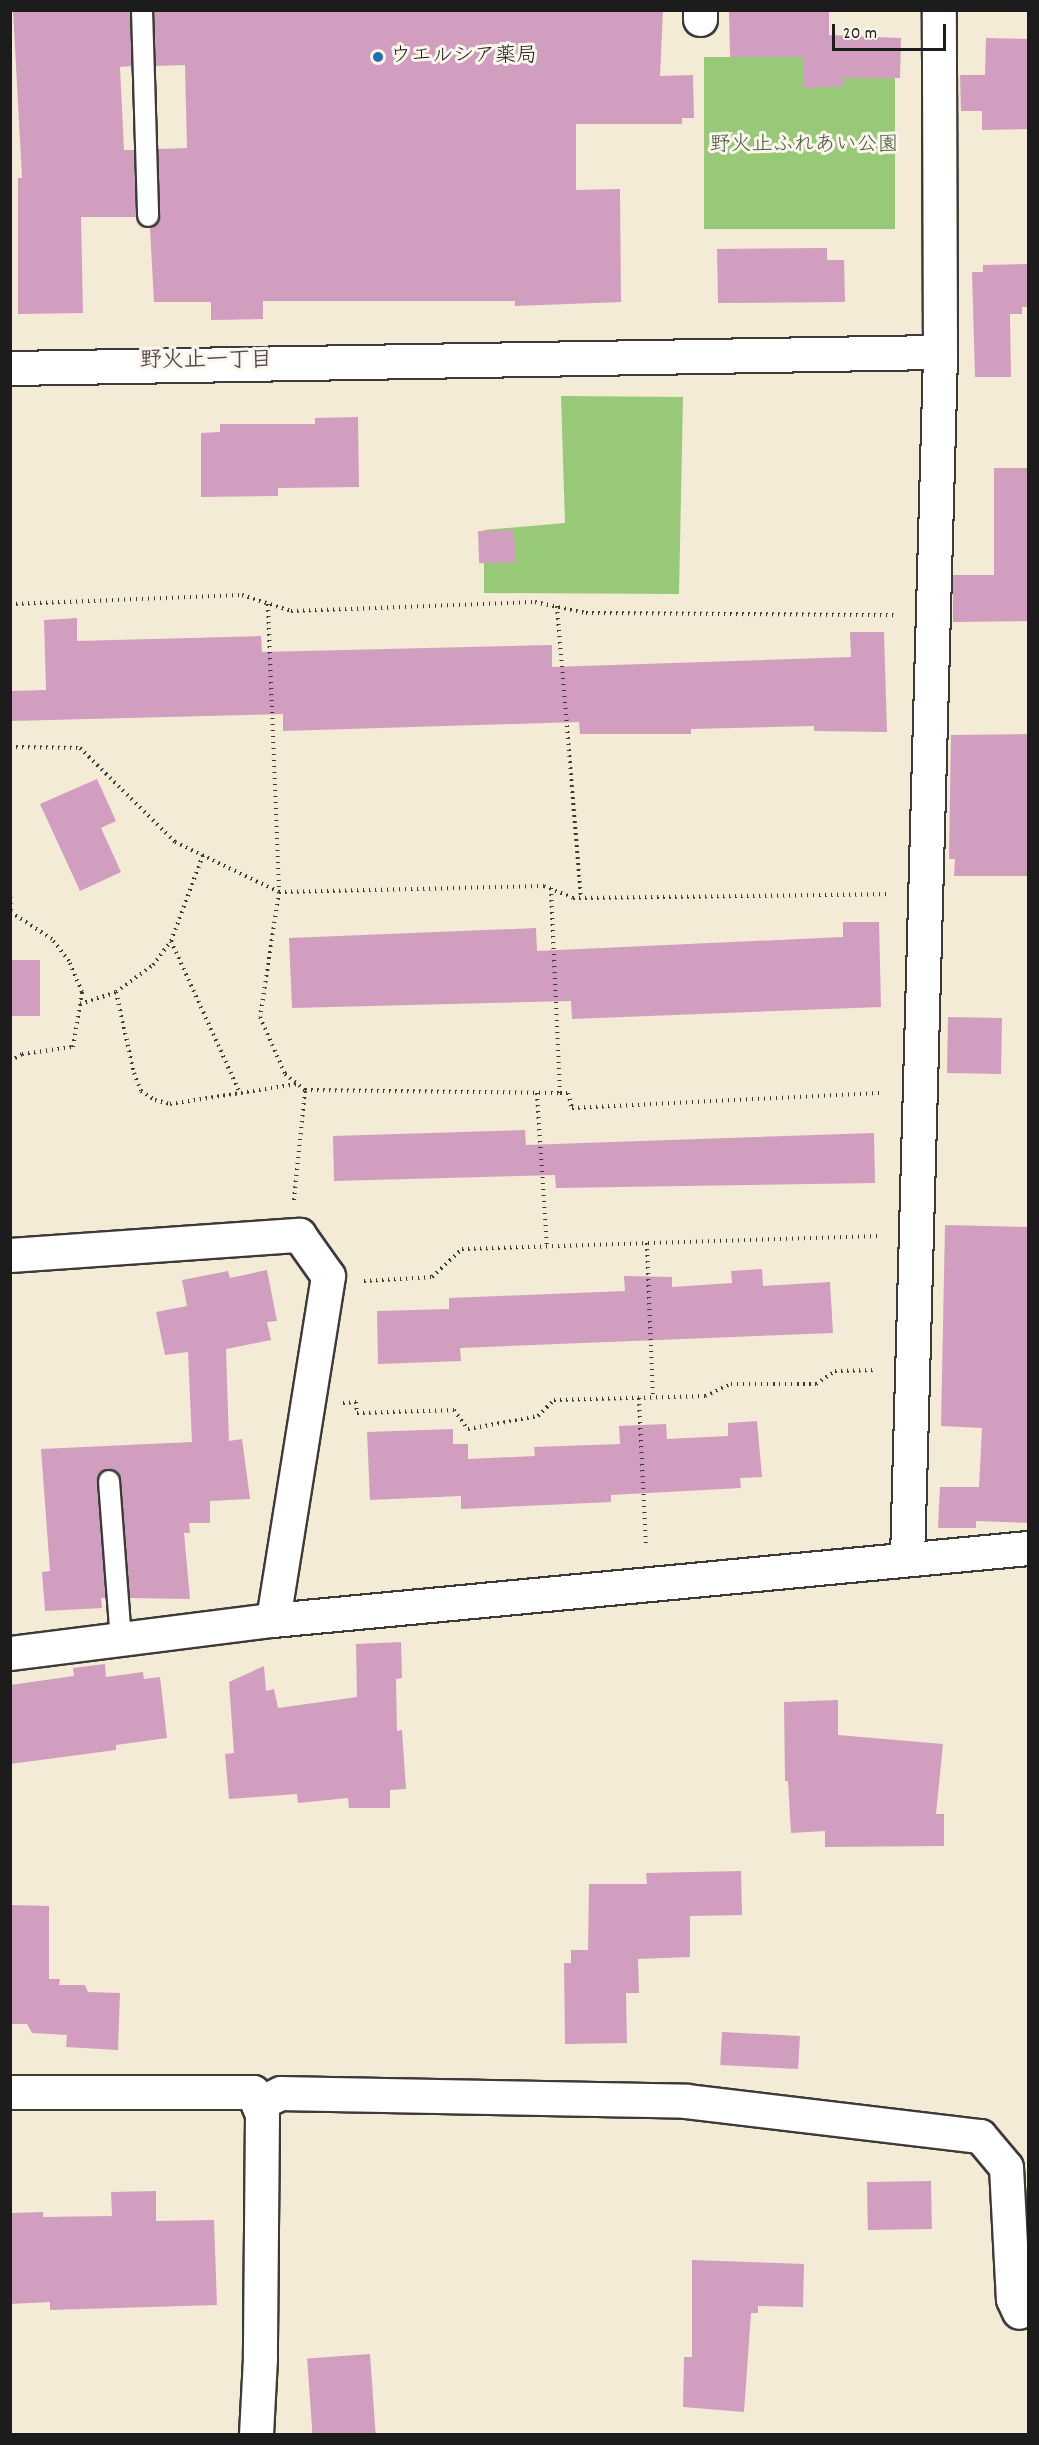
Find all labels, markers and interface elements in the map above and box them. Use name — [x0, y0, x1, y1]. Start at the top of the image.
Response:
scale bar — [835, 12, 949, 50]
text: 20 m — [843, 22, 877, 47]
place label: ウエルシア薬局 — [390, 44, 537, 70]
marker: ウエルシア薬局 — [371, 50, 385, 64]
park label: 野火止ふれあい公園 — [710, 133, 898, 159]
district label: 野火止一丁目 — [140, 349, 272, 375]

